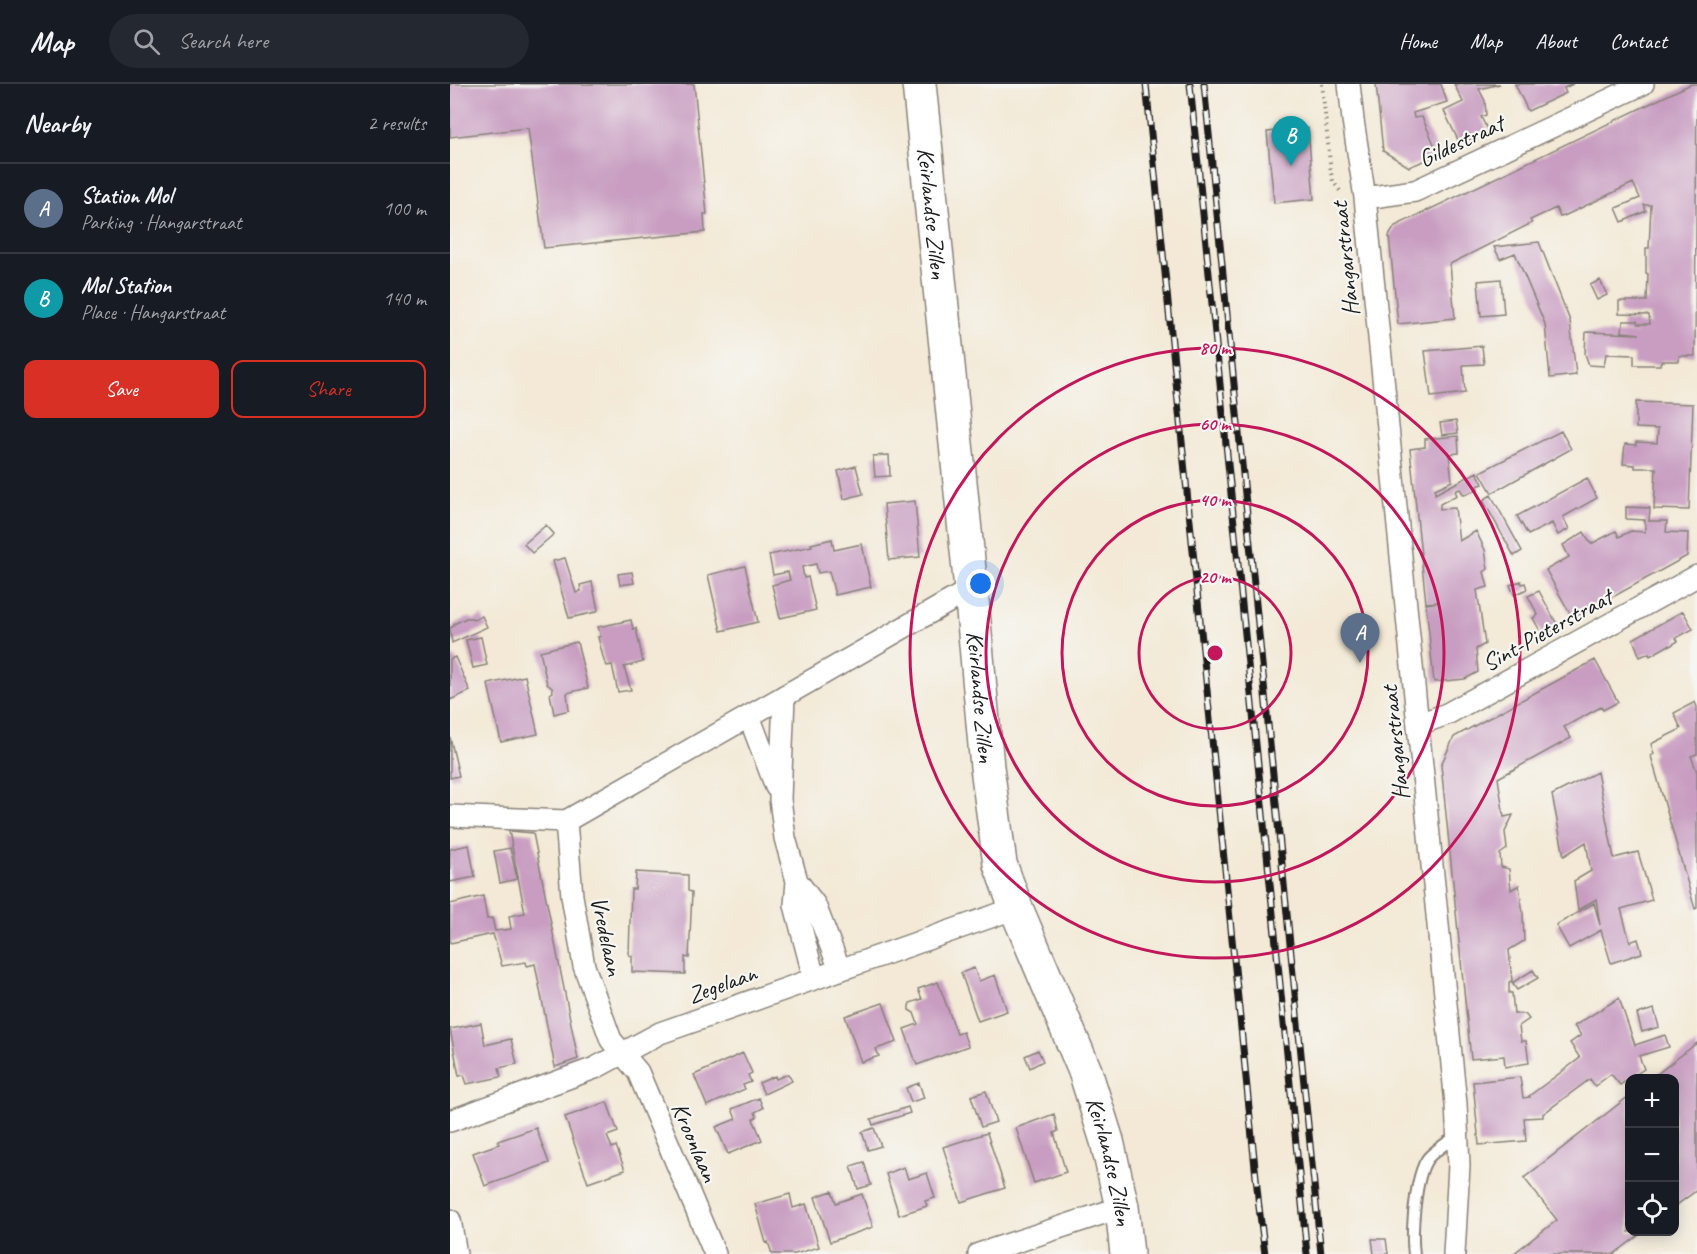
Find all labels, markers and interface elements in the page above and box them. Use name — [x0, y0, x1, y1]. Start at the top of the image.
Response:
search box — [109, 14, 529, 68]
text: Map — [30, 24, 73, 59]
icon: search — [130, 25, 163, 58]
text: Search here — [178, 27, 268, 55]
text: Home — [1399, 28, 1437, 54]
text: Map — [1470, 28, 1502, 54]
text: About — [1535, 28, 1577, 54]
text: Contact — [1610, 28, 1667, 54]
text: Nearby — [24, 107, 89, 140]
street label: Gildestraat — [1414, 107, 1511, 174]
text: 2 results — [367, 111, 426, 136]
pin: B — [1272, 116, 1310, 166]
street label: Keirlandse Zillen — [911, 146, 954, 281]
text: Station Mol — [81, 182, 172, 210]
text: A — [38, 196, 49, 221]
text: 100 m — [383, 196, 426, 221]
street label: Hangarstraat — [1324, 198, 1366, 318]
text: Parking · Hangarstraat — [81, 210, 242, 235]
text: Mol Station — [81, 272, 171, 300]
text: B — [38, 286, 49, 311]
text: 140 m — [383, 286, 426, 311]
text: Place · Hangarstraat — [81, 300, 225, 325]
text: 80 m — [1200, 337, 1232, 359]
button: Save — [24, 360, 219, 418]
button: Share — [231, 360, 426, 418]
text: 60 m — [1199, 413, 1232, 435]
text: 40 m — [1200, 489, 1232, 511]
text: 20 m — [1200, 566, 1232, 588]
your location — [966, 569, 995, 598]
street label: Sint-Pieterstraat — [1477, 580, 1620, 678]
pin: A — [1340, 614, 1380, 663]
street label: Keirlandse Zillen — [960, 630, 1002, 764]
centre of rings — [1205, 643, 1225, 663]
street label: Hangarstraat — [1374, 682, 1416, 802]
street label: Vredelaan — [584, 894, 630, 979]
street label: Zegelaan — [684, 957, 762, 1010]
map controls — [1625, 1074, 1679, 1236]
button: + — [1625, 1074, 1679, 1128]
street label: Keirlandse Zillen — [1079, 1093, 1139, 1227]
street label: Kroonlaan — [665, 1098, 726, 1187]
button: − — [1625, 1128, 1679, 1182]
button: locate — [1625, 1182, 1679, 1236]

